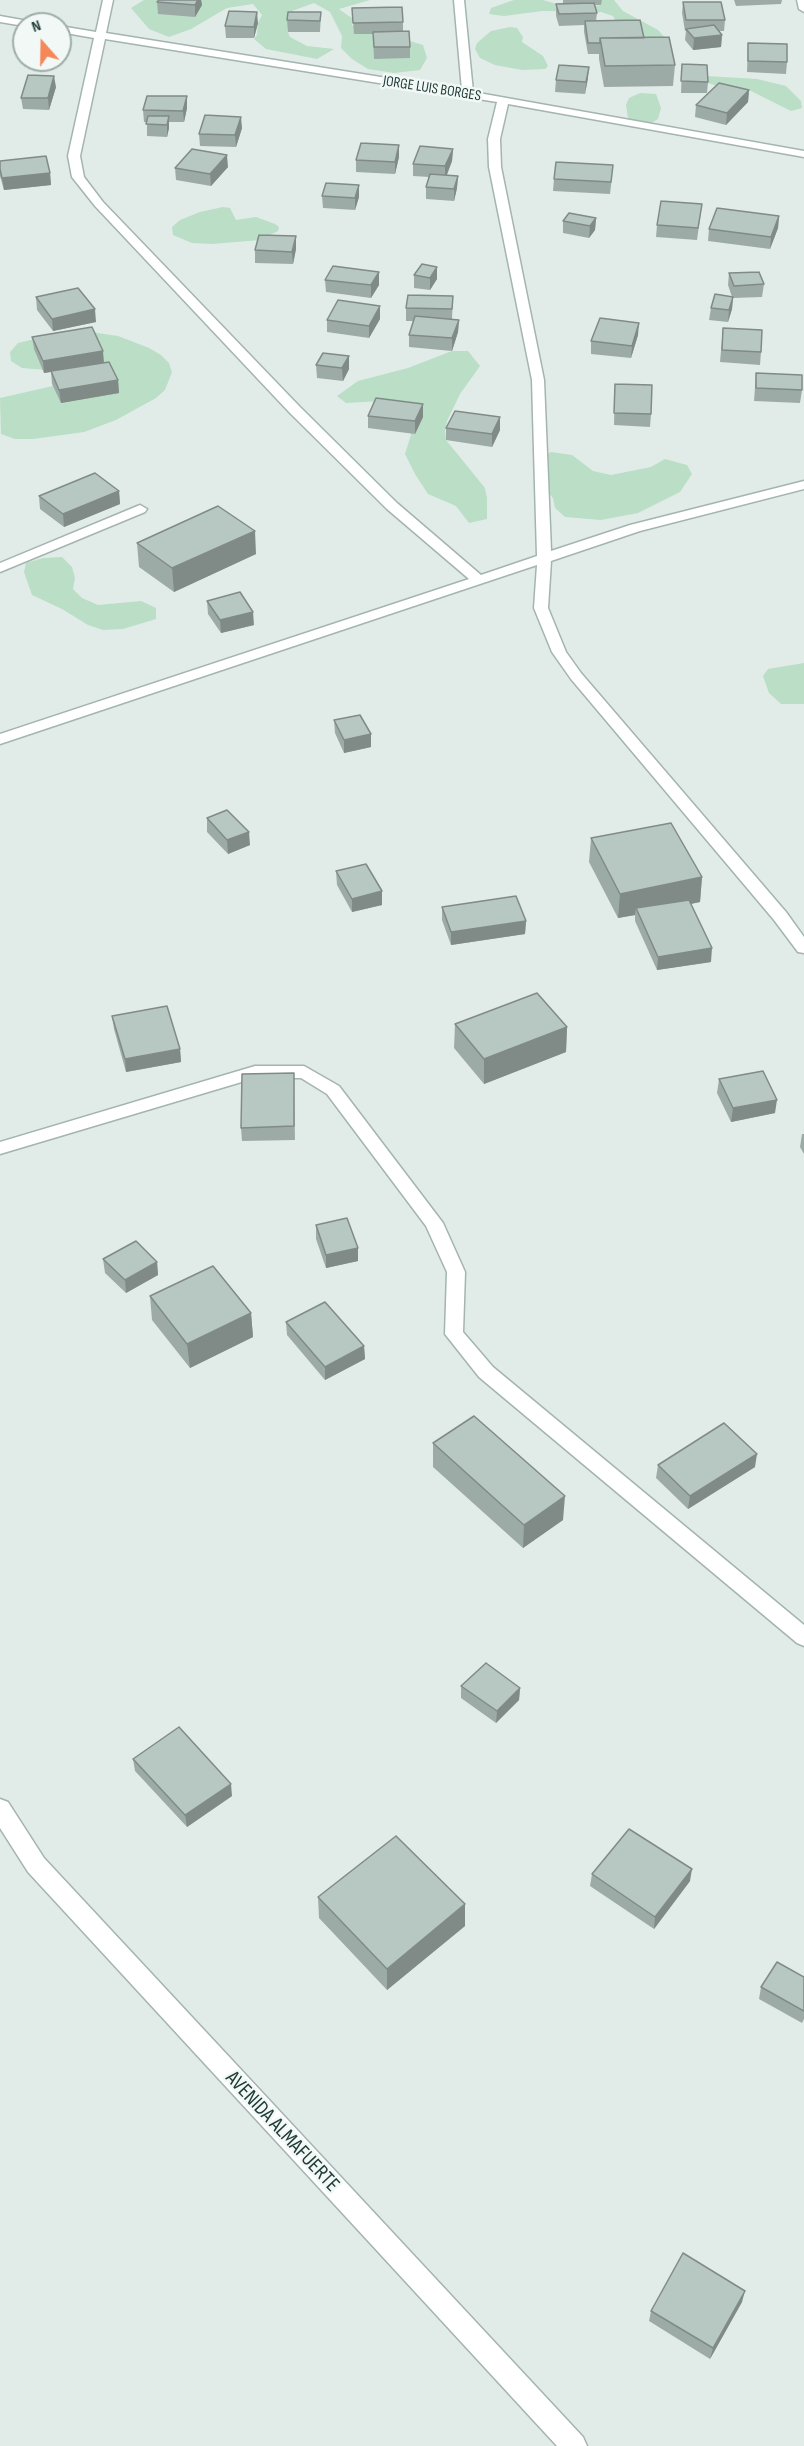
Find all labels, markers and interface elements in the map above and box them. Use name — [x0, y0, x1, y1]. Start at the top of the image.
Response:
north arrow — [12, 12, 72, 72]
text: N — [29, 16, 44, 37]
street label: JORGE LUIS BORGES — [382, 72, 482, 106]
street label: AVENIDA ALMAFUERTE — [220, 2066, 344, 2198]

